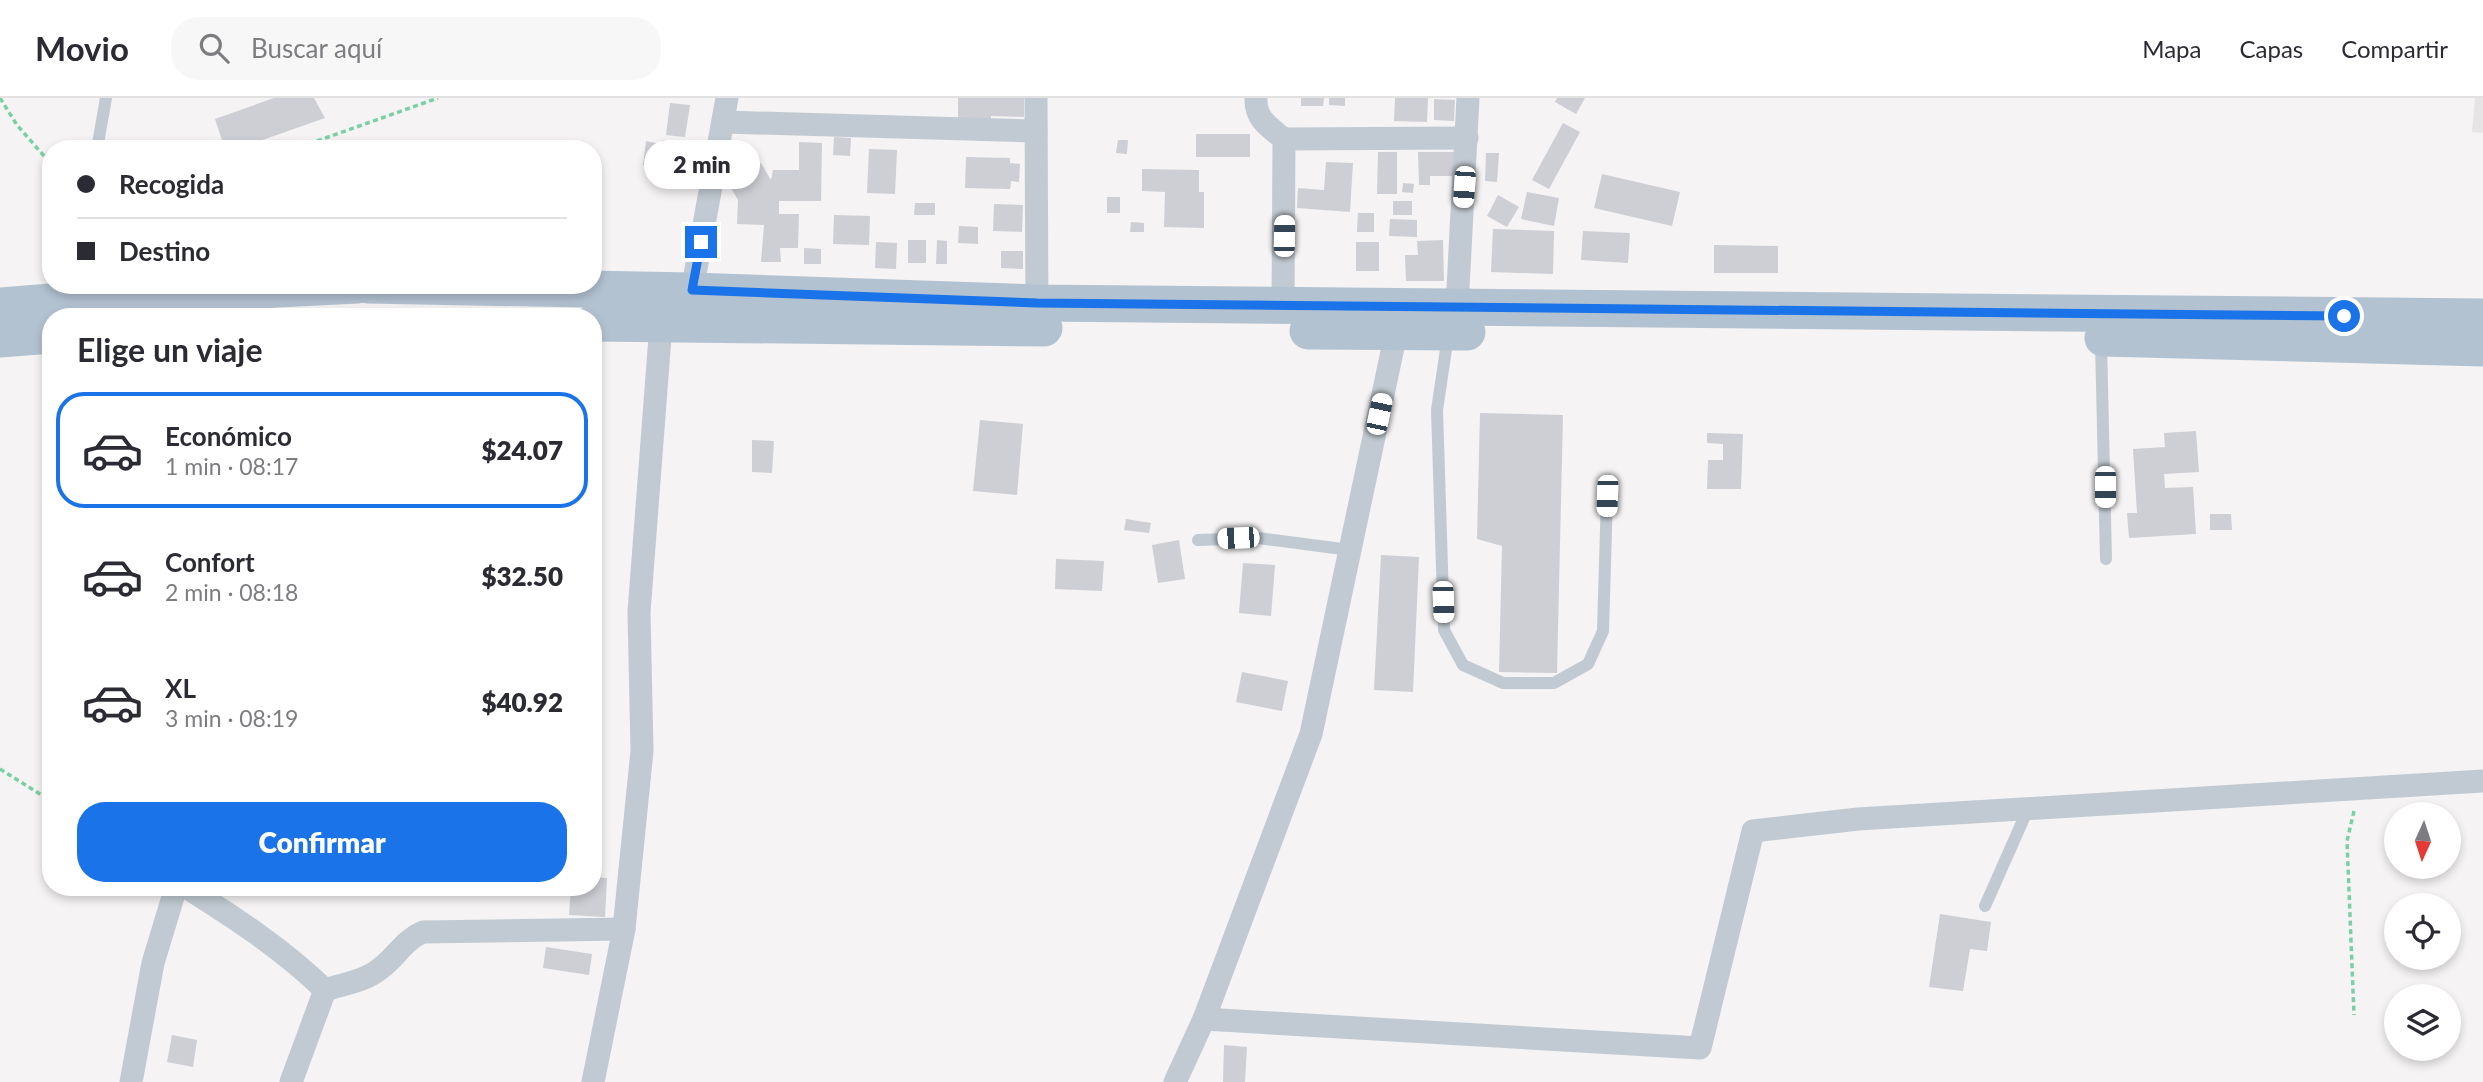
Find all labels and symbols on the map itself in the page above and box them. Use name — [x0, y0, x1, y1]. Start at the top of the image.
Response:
callout: 2 min — [643, 141, 759, 190]
car — [1453, 165, 1476, 209]
car — [1274, 215, 1295, 257]
route end — [685, 226, 717, 258]
route start — [2328, 300, 2360, 332]
car — [1365, 391, 1394, 437]
car — [2095, 466, 2116, 508]
car — [1596, 475, 1619, 517]
car — [1217, 527, 1260, 549]
car — [1432, 581, 1455, 623]
north arrow — [2384, 802, 2460, 878]

